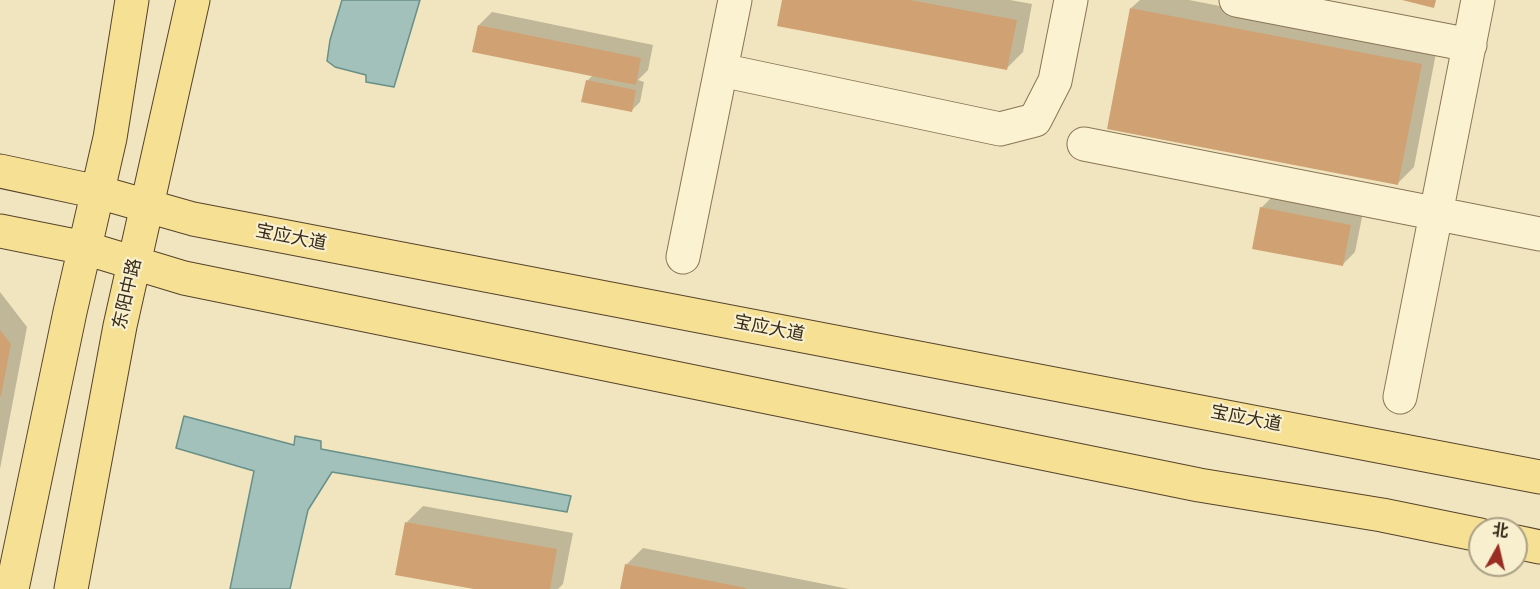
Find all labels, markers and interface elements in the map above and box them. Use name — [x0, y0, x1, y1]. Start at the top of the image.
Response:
street label: 宝应大道 — [254, 221, 328, 255]
street label: 东阳中路 — [109, 256, 147, 332]
street label: 宝应大道 — [732, 312, 806, 346]
street label: 宝应大道 — [1209, 402, 1283, 436]
north arrow — [1468, 517, 1528, 577]
text: 北 — [1491, 521, 1509, 540]

